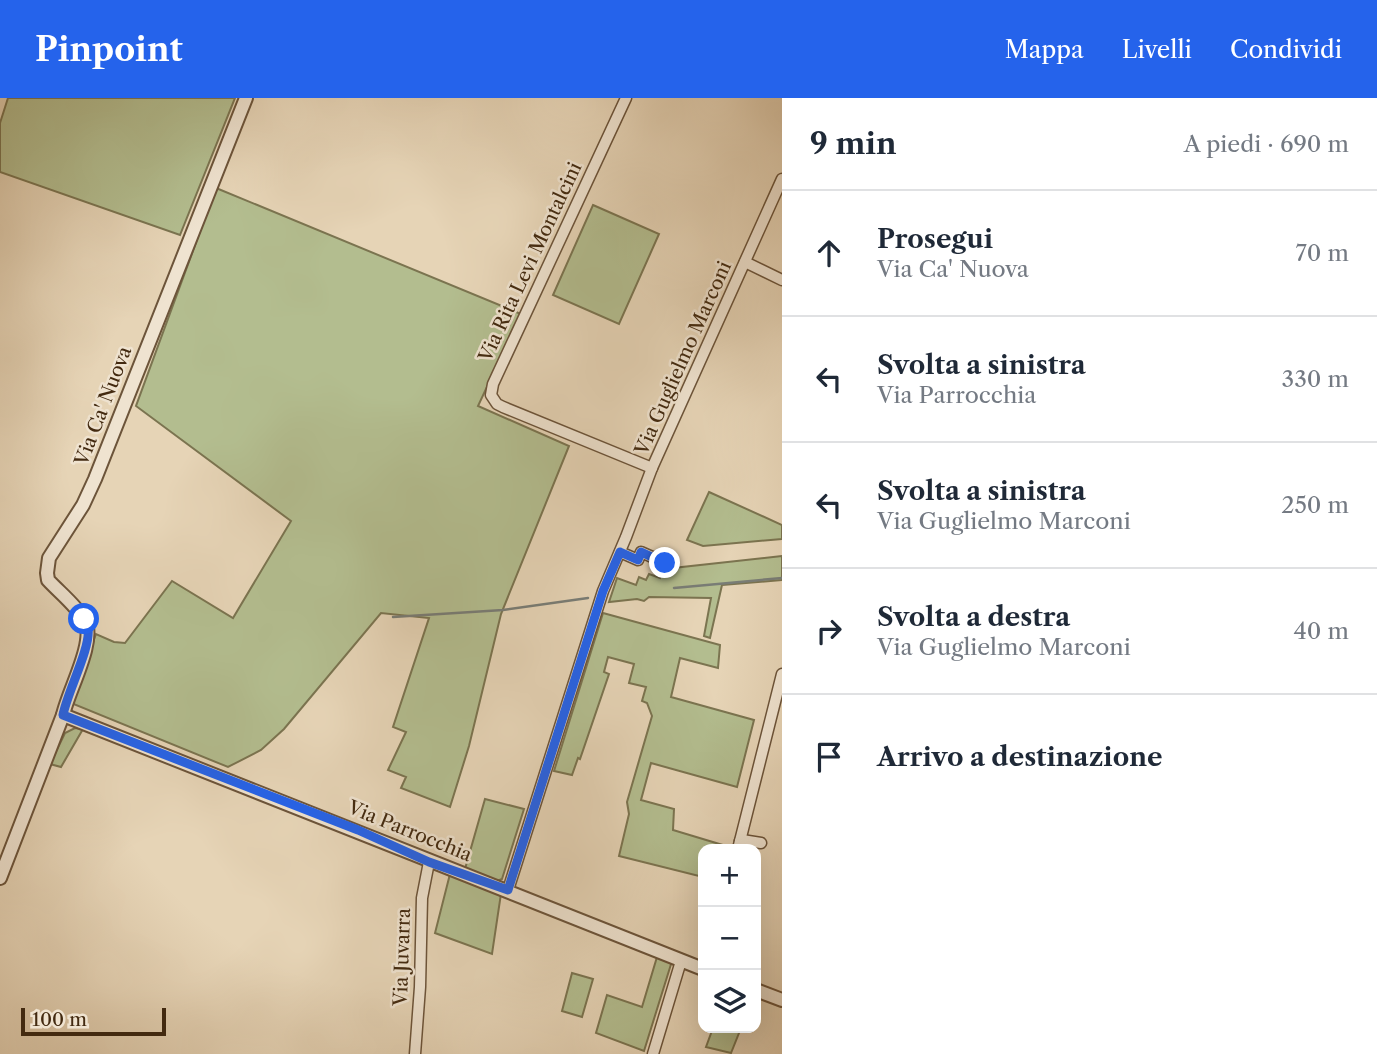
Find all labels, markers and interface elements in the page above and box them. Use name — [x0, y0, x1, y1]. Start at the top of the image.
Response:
text: Pinpoint — [35, 29, 183, 70]
text: Mappa — [1005, 35, 1084, 64]
text: Livelli — [1122, 35, 1192, 64]
text: Condividi — [1230, 35, 1342, 64]
text: 9 min — [810, 125, 897, 162]
text: A piedi · 690 m — [1184, 130, 1349, 158]
street label: Via Rita Levi Montalcini — [473, 158, 586, 366]
text: Prosegui — [877, 223, 993, 255]
icon: ahead — [810, 234, 848, 272]
text: 70 m — [1296, 239, 1349, 267]
text: Via Ca' Nuova — [877, 255, 1029, 283]
street label: Via Guglielmo Marconi — [629, 257, 736, 459]
street label: Via Ca' Nuova — [69, 343, 136, 470]
text: Svolta a sinistra — [877, 349, 1086, 381]
icon: left — [810, 360, 848, 398]
text: 330 m — [1282, 365, 1349, 393]
text: Via Parrocchia — [877, 381, 1036, 409]
text: Svolta a sinistra — [877, 475, 1086, 507]
icon: left — [810, 486, 848, 524]
text: 250 m — [1281, 491, 1349, 519]
text: Via Guglielmo Marconi — [877, 507, 1131, 535]
route end — [649, 547, 680, 578]
text: Svolta a destra — [877, 601, 1070, 633]
route start — [68, 603, 99, 634]
icon: right — [810, 612, 848, 650]
text: 40 m — [1294, 617, 1349, 645]
text: Via Guglielmo Marconi — [877, 633, 1131, 661]
icon: arrive — [810, 738, 848, 776]
text: Arrivo a destinazione — [877, 741, 1163, 773]
street label: Via Parrocchia — [344, 795, 475, 866]
map controls — [698, 844, 761, 1033]
button: + — [698, 844, 761, 907]
button: − — [698, 907, 761, 970]
street label: Via Juvarra — [389, 908, 415, 1007]
button: layers — [698, 970, 761, 1033]
scale bar — [21, 1005, 166, 1037]
text: 100 m — [32, 1008, 87, 1031]

